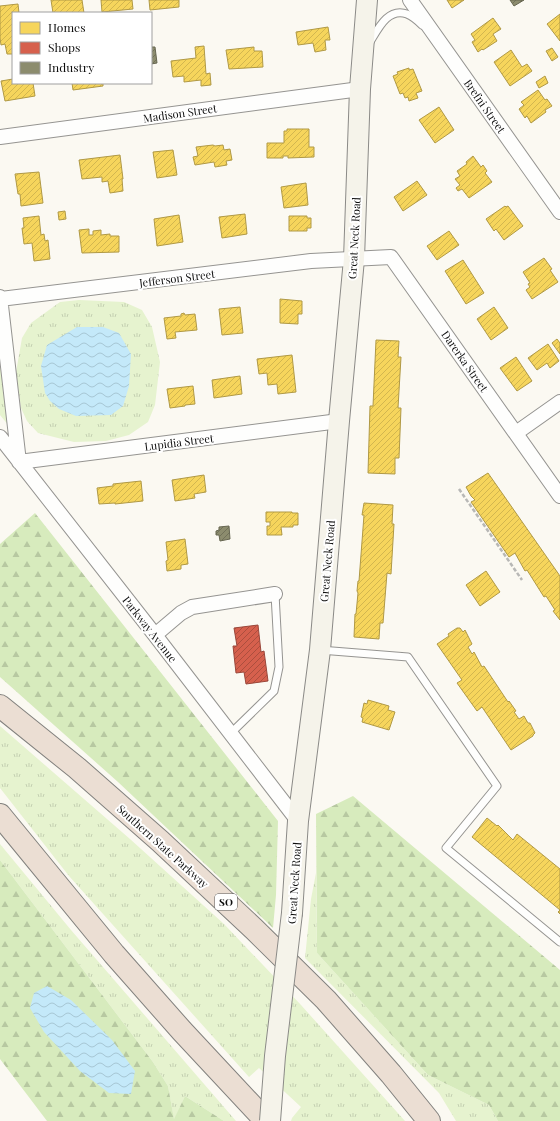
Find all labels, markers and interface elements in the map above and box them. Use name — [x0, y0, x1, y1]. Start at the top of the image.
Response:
legend — [12, 12, 152, 84]
text: Homes — [48, 19, 86, 35]
text: Shops — [48, 39, 80, 55]
text: Industry — [48, 59, 94, 75]
street label: Brefni Street — [461, 76, 509, 136]
street label: Madison Street — [142, 100, 218, 126]
street label: Great Neck Road — [344, 196, 364, 279]
street label: Jefferson Street — [137, 266, 216, 290]
street label: Darerka Street — [438, 327, 492, 395]
street label: Lupidia Street — [143, 430, 215, 454]
street label: Great Neck Road — [316, 519, 338, 603]
street label: Parkway Avenue — [119, 593, 181, 666]
street label: Southern State Parkway — [114, 801, 212, 891]
street label: Great Neck Road — [284, 841, 304, 924]
road number: SO — [215, 894, 237, 910]

